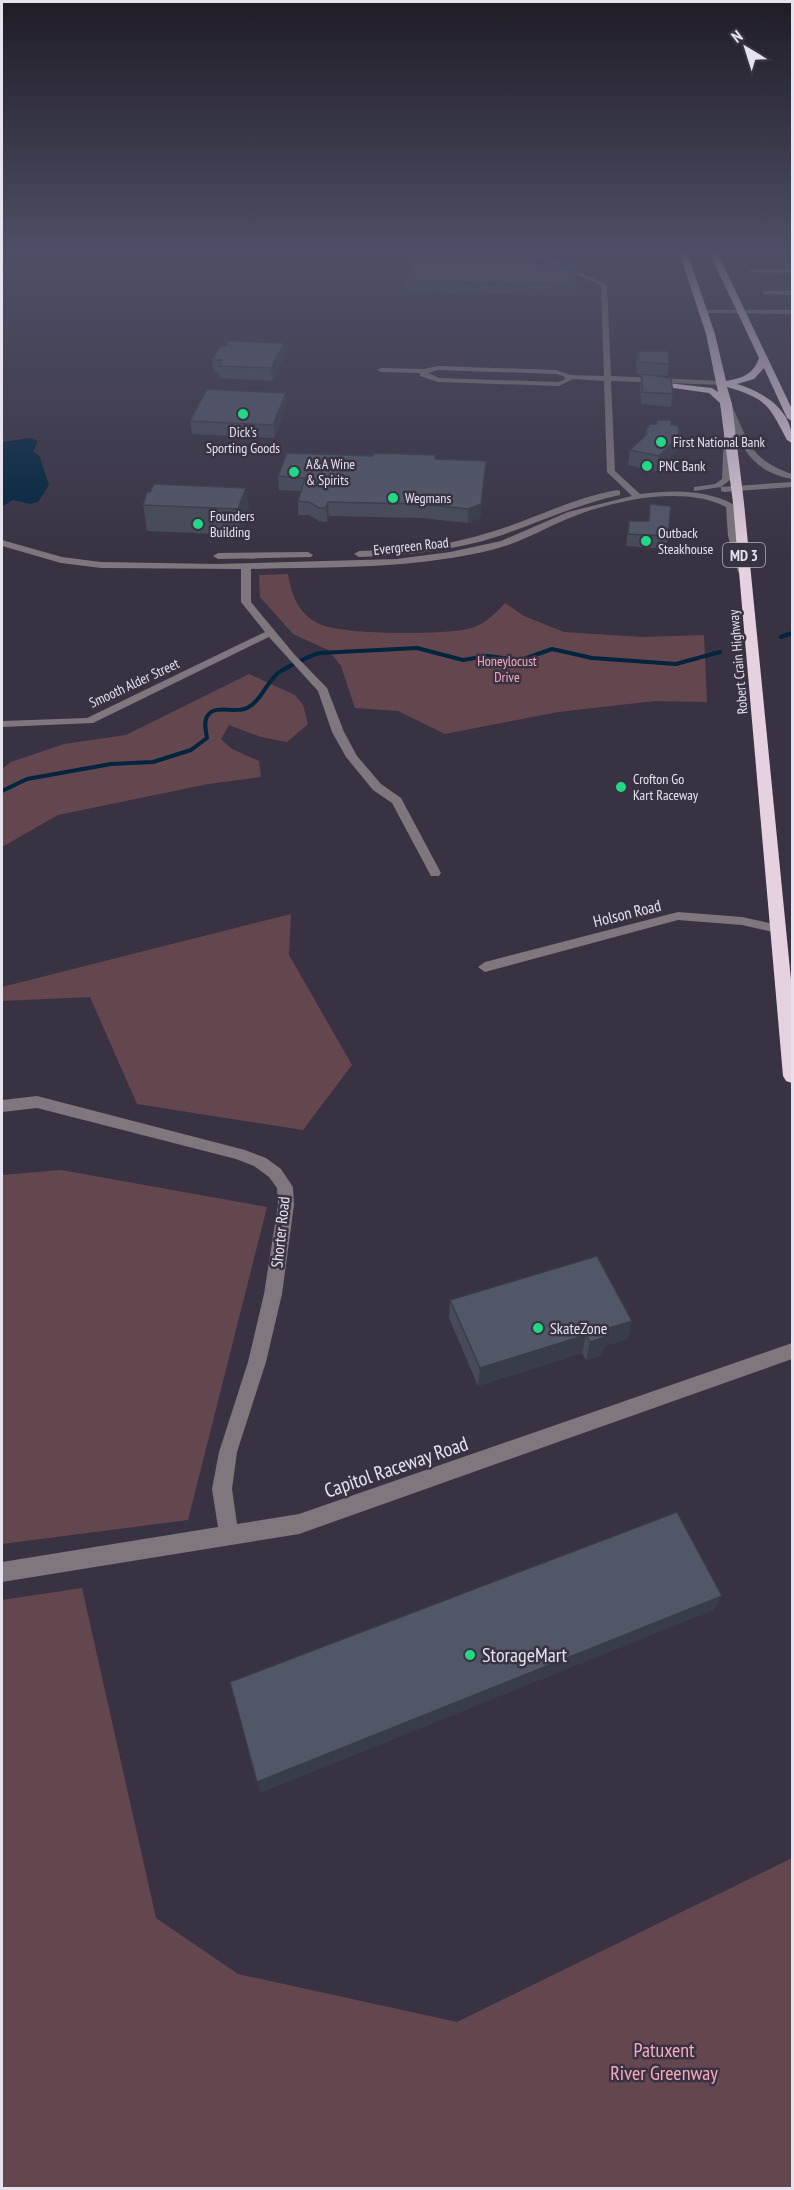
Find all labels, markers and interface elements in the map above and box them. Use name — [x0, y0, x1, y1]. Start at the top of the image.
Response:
north arrow — [716, 18, 776, 78]
text: N — [727, 26, 746, 47]
marker: Dick's Sporting Goods — [236, 407, 250, 421]
place label: Dick's Sporting Goods — [206, 423, 280, 457]
place label: First National Bank — [673, 433, 766, 451]
marker: First National Bank — [654, 435, 668, 449]
place label: A&A Wine & Spirits — [306, 455, 355, 489]
place label: PNC Bank — [659, 457, 706, 475]
marker: PNC Bank — [640, 459, 654, 473]
marker: A&A Wine & Spirits — [287, 465, 301, 479]
place label: Wegmans — [405, 489, 451, 507]
marker: Wegmans — [386, 491, 400, 505]
place label: Founders Building — [210, 507, 255, 541]
marker: Founders Building — [191, 517, 205, 531]
place label: Outback Steakhouse — [658, 524, 714, 558]
street label: Evergreen Road — [373, 533, 449, 559]
marker: Outback Steakhouse — [639, 534, 653, 548]
road number: MD 3 — [723, 543, 765, 567]
street label: Robert Crain Highway — [724, 608, 752, 715]
park label: Honeylocust Drive — [477, 652, 537, 686]
street label: Smooth Alder Street — [86, 654, 182, 712]
place label: Crofton Go Kart Raceway — [633, 770, 699, 804]
marker: Crofton Go Kart Raceway — [614, 780, 628, 794]
street label: Holson Road — [591, 895, 663, 931]
street label: Shorter Road — [266, 1195, 294, 1269]
place label: SkateZone — [550, 1318, 607, 1338]
marker: SkateZone — [531, 1321, 545, 1335]
street label: Capitol Raceway Road — [321, 1430, 471, 1504]
place label: StorageMart — [482, 1642, 568, 1668]
marker: StorageMart — [463, 1648, 477, 1662]
park label: Patuxent River Greenway — [610, 2037, 718, 2086]

